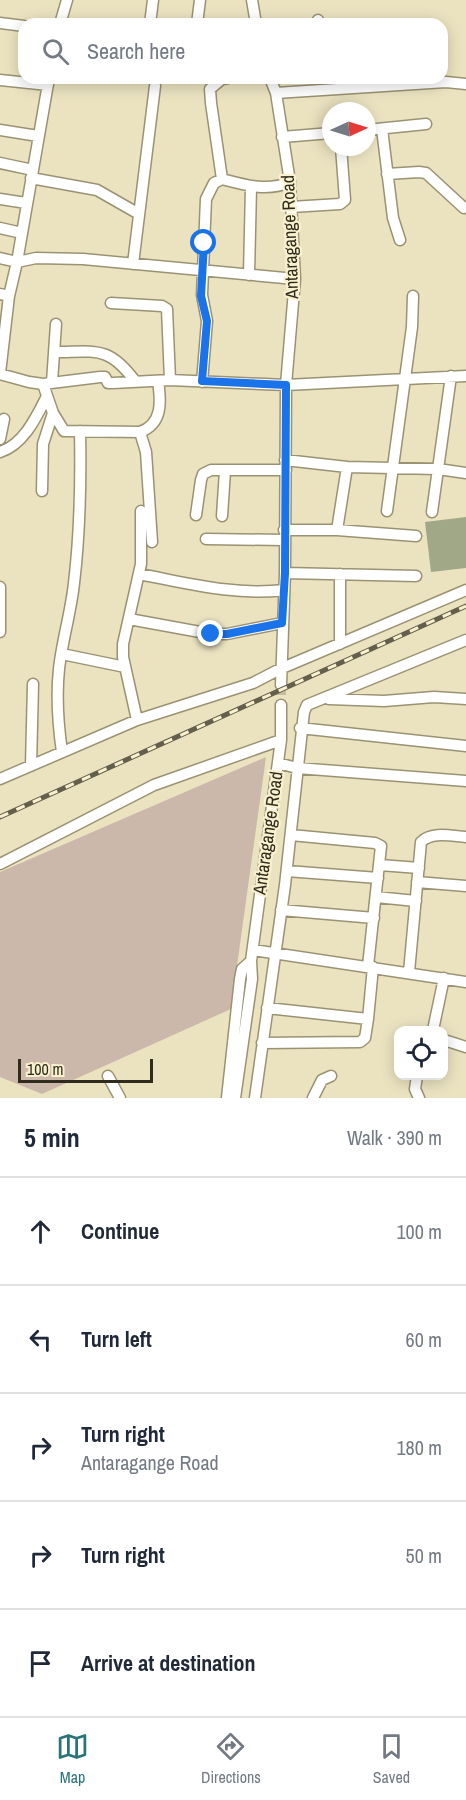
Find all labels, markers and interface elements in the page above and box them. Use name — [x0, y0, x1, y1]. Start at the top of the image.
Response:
search box — [18, 18, 448, 84]
icon: search — [39, 35, 72, 68]
text: Search here — [87, 36, 185, 66]
north arrow — [322, 102, 376, 156]
street label: Antaragange Road — [275, 175, 304, 300]
route start — [190, 229, 216, 255]
route end — [197, 620, 223, 646]
street label: Antaragange Road — [246, 770, 289, 897]
map controls — [394, 1026, 448, 1080]
button: locate — [394, 1026, 448, 1080]
scale bar — [18, 1056, 153, 1084]
text: 100 m — [27, 1058, 63, 1080]
text: 5 min — [24, 1120, 80, 1155]
text: Walk · 390 m — [347, 1124, 442, 1151]
icon: ahead — [24, 1215, 57, 1248]
text: Continue — [81, 1216, 159, 1246]
text: 100 m — [396, 1218, 442, 1245]
icon: left — [24, 1323, 57, 1356]
text: Turn left — [81, 1324, 152, 1354]
text: 60 m — [406, 1326, 442, 1353]
text: Turn right — [81, 1419, 165, 1449]
icon: right — [24, 1431, 57, 1464]
text: 180 m — [396, 1434, 442, 1461]
text: Antaragange Road — [81, 1449, 219, 1476]
icon: right — [24, 1539, 57, 1572]
text: Turn right — [81, 1540, 165, 1570]
text: 50 m — [406, 1542, 442, 1569]
icon: arrive — [24, 1647, 57, 1680]
text: Arrive at destination — [81, 1648, 255, 1678]
tab: Map — [56, 1730, 89, 1788]
tab: Directions — [201, 1730, 261, 1788]
tab: Saved — [373, 1730, 410, 1788]

